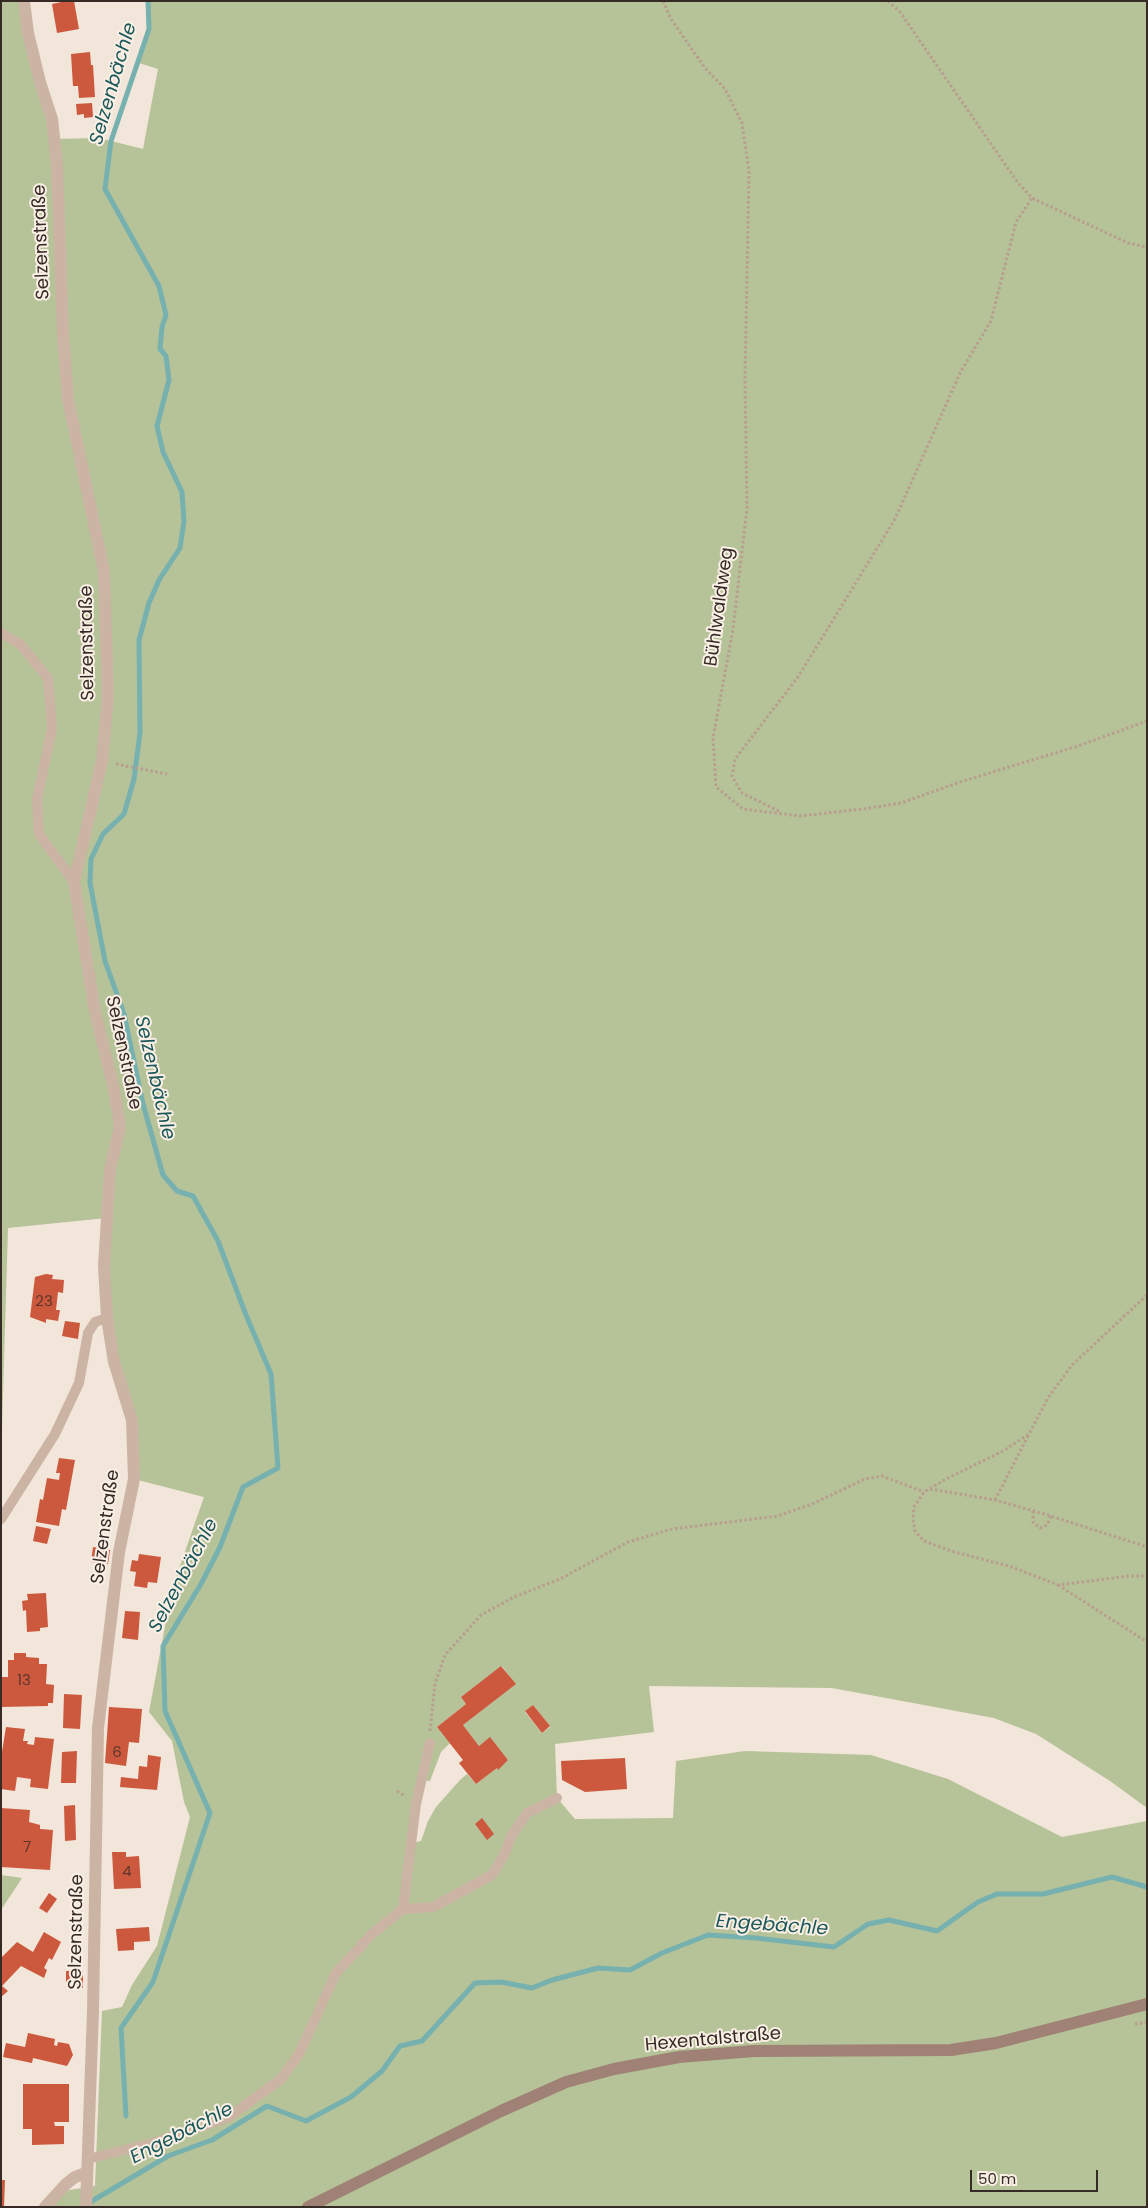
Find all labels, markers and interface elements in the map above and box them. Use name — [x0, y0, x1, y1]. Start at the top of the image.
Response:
water label: Selzenbächle — [86, 20, 142, 148]
street label: Selzenstraße — [29, 184, 55, 300]
street label: Bühlwaldweg — [701, 546, 739, 668]
street label: Selzenstraße — [76, 585, 100, 701]
street label: Selzenstraße — [100, 994, 146, 1112]
water label: Selzenbächle — [129, 1014, 179, 1142]
house number: 23 — [35, 1293, 53, 1311]
street label: Selzenstraße — [87, 1468, 125, 1586]
water label: Selzenbächle — [144, 1515, 224, 1637]
house number: 13 — [17, 1672, 31, 1690]
house number: 6 — [112, 1744, 122, 1762]
house number: 7 — [23, 1839, 31, 1857]
house number: 4 — [122, 1863, 132, 1881]
street label: Selzenstraße — [65, 1874, 89, 1990]
water label: Engebächle — [715, 1911, 829, 1941]
street label: Hexentalstraße — [644, 2023, 782, 2057]
water label: Engebächle — [127, 2098, 237, 2170]
scale bar — [973, 2160, 1100, 2192]
text: 50 m — [978, 2168, 1016, 2189]

